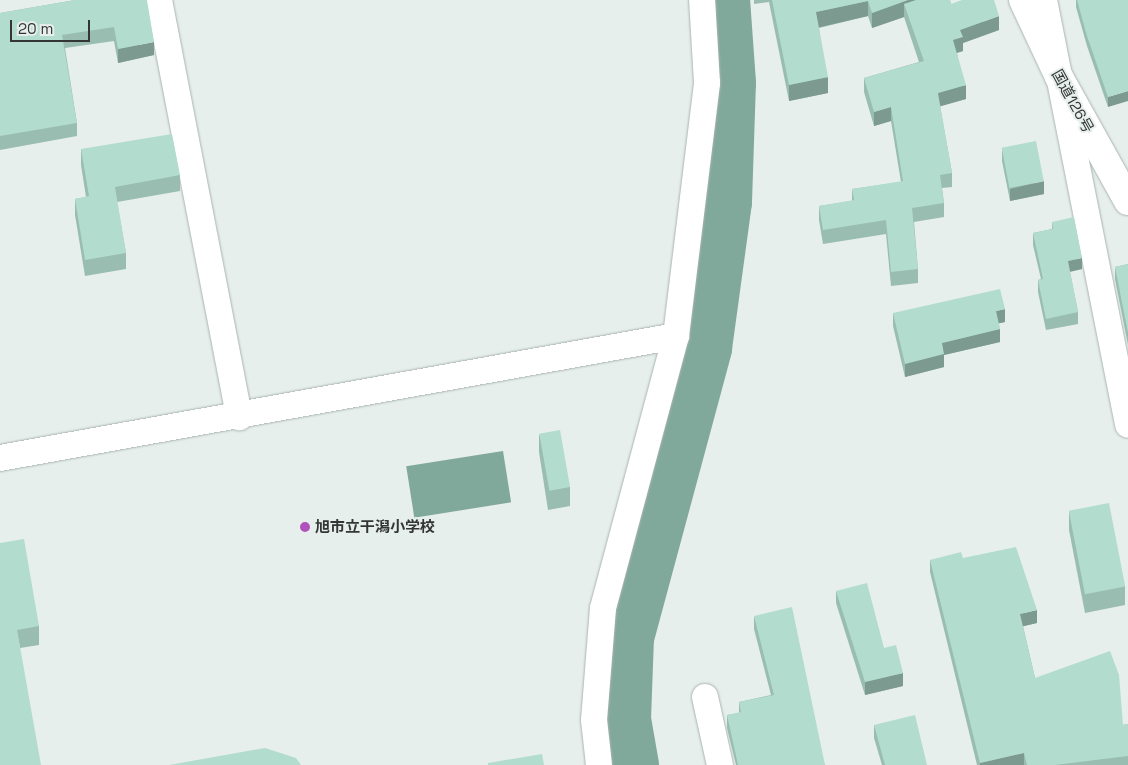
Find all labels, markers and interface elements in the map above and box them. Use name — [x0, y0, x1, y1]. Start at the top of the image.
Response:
scale bar — [12, 10, 92, 42]
text: 20 m — [18, 19, 53, 38]
street label: 国道126号 — [1048, 66, 1098, 136]
place label: 旭市立干潟小学校 — [315, 518, 435, 536]
marker: 旭市立干潟小学校 — [299, 521, 311, 533]

